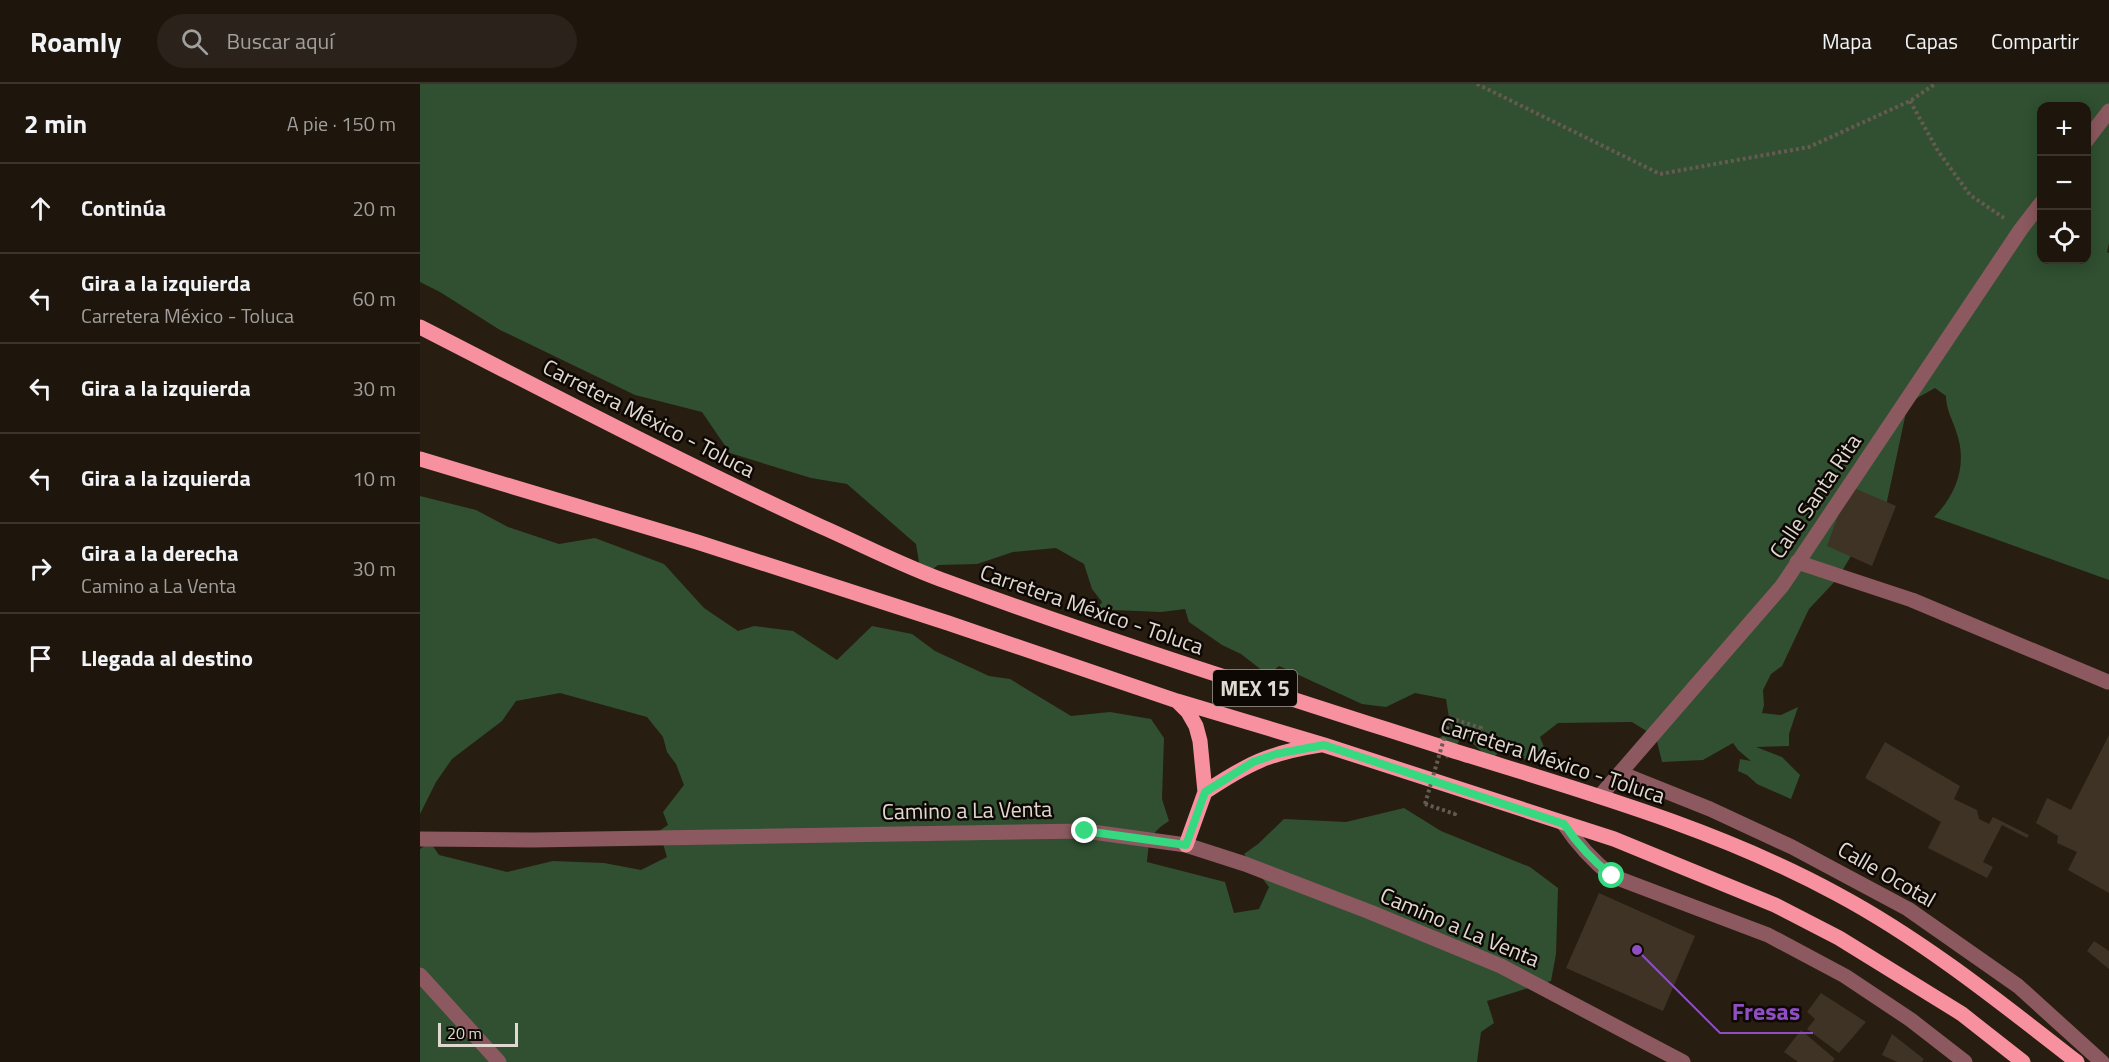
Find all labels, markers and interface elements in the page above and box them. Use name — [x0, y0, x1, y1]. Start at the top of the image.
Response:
search box — [157, 14, 577, 68]
text: Roamly — [30, 20, 121, 63]
text: Buscar aquí — [226, 24, 334, 58]
icon: search — [178, 25, 211, 58]
text: Mapa — [1822, 25, 1872, 57]
text: Capas — [1905, 25, 1958, 57]
text: Compartir — [1991, 25, 2079, 57]
map controls — [2037, 102, 2091, 264]
button: + — [2037, 102, 2091, 156]
text: 2 min — [24, 104, 87, 143]
text: A pie · 150 m — [287, 108, 396, 139]
button: − — [2037, 156, 2091, 210]
text: Continúa — [81, 191, 166, 225]
icon: ahead — [24, 192, 57, 225]
text: 20 m — [352, 193, 396, 224]
button: locate — [2037, 210, 2091, 264]
text: Gira a la izquierda — [81, 266, 251, 300]
icon: left — [24, 282, 57, 315]
text: 60 m — [352, 283, 396, 314]
text: Carretera México - Toluca — [81, 300, 294, 331]
street label: Carretera México - Toluca — [537, 350, 761, 486]
text: Gira a la izquierda — [81, 371, 251, 405]
icon: left — [24, 372, 57, 405]
text: 30 m — [352, 373, 396, 404]
street label: Calle Santa Rita — [1761, 427, 1869, 565]
text: Gira a la izquierda — [81, 461, 251, 495]
icon: left — [24, 462, 57, 495]
text: 10 m — [352, 463, 396, 494]
text: Gira a la derecha — [81, 536, 238, 570]
icon: right — [24, 552, 57, 585]
text: 30 m — [352, 553, 396, 584]
street label: Carretera México - Toluca — [976, 555, 1208, 663]
text: Camino a La Venta — [81, 570, 236, 601]
text: Llegada al destino — [81, 641, 253, 675]
icon: arrive — [24, 642, 57, 675]
road number: MEX 15 — [1213, 670, 1297, 706]
street label: Carretera México - Toluca — [1436, 708, 1670, 812]
street label: Camino a La Venta — [881, 792, 1053, 828]
route end — [1071, 817, 1097, 843]
street label: Calle Ocotal — [1832, 832, 1942, 916]
route start — [1598, 862, 1624, 888]
street label: Camino a La Venta — [1375, 878, 1545, 976]
callout: Fresas — [1720, 991, 1813, 1033]
text: Fresas — [1732, 993, 1800, 1029]
scale bar — [438, 1020, 518, 1048]
text: 20 m — [447, 1021, 482, 1045]

